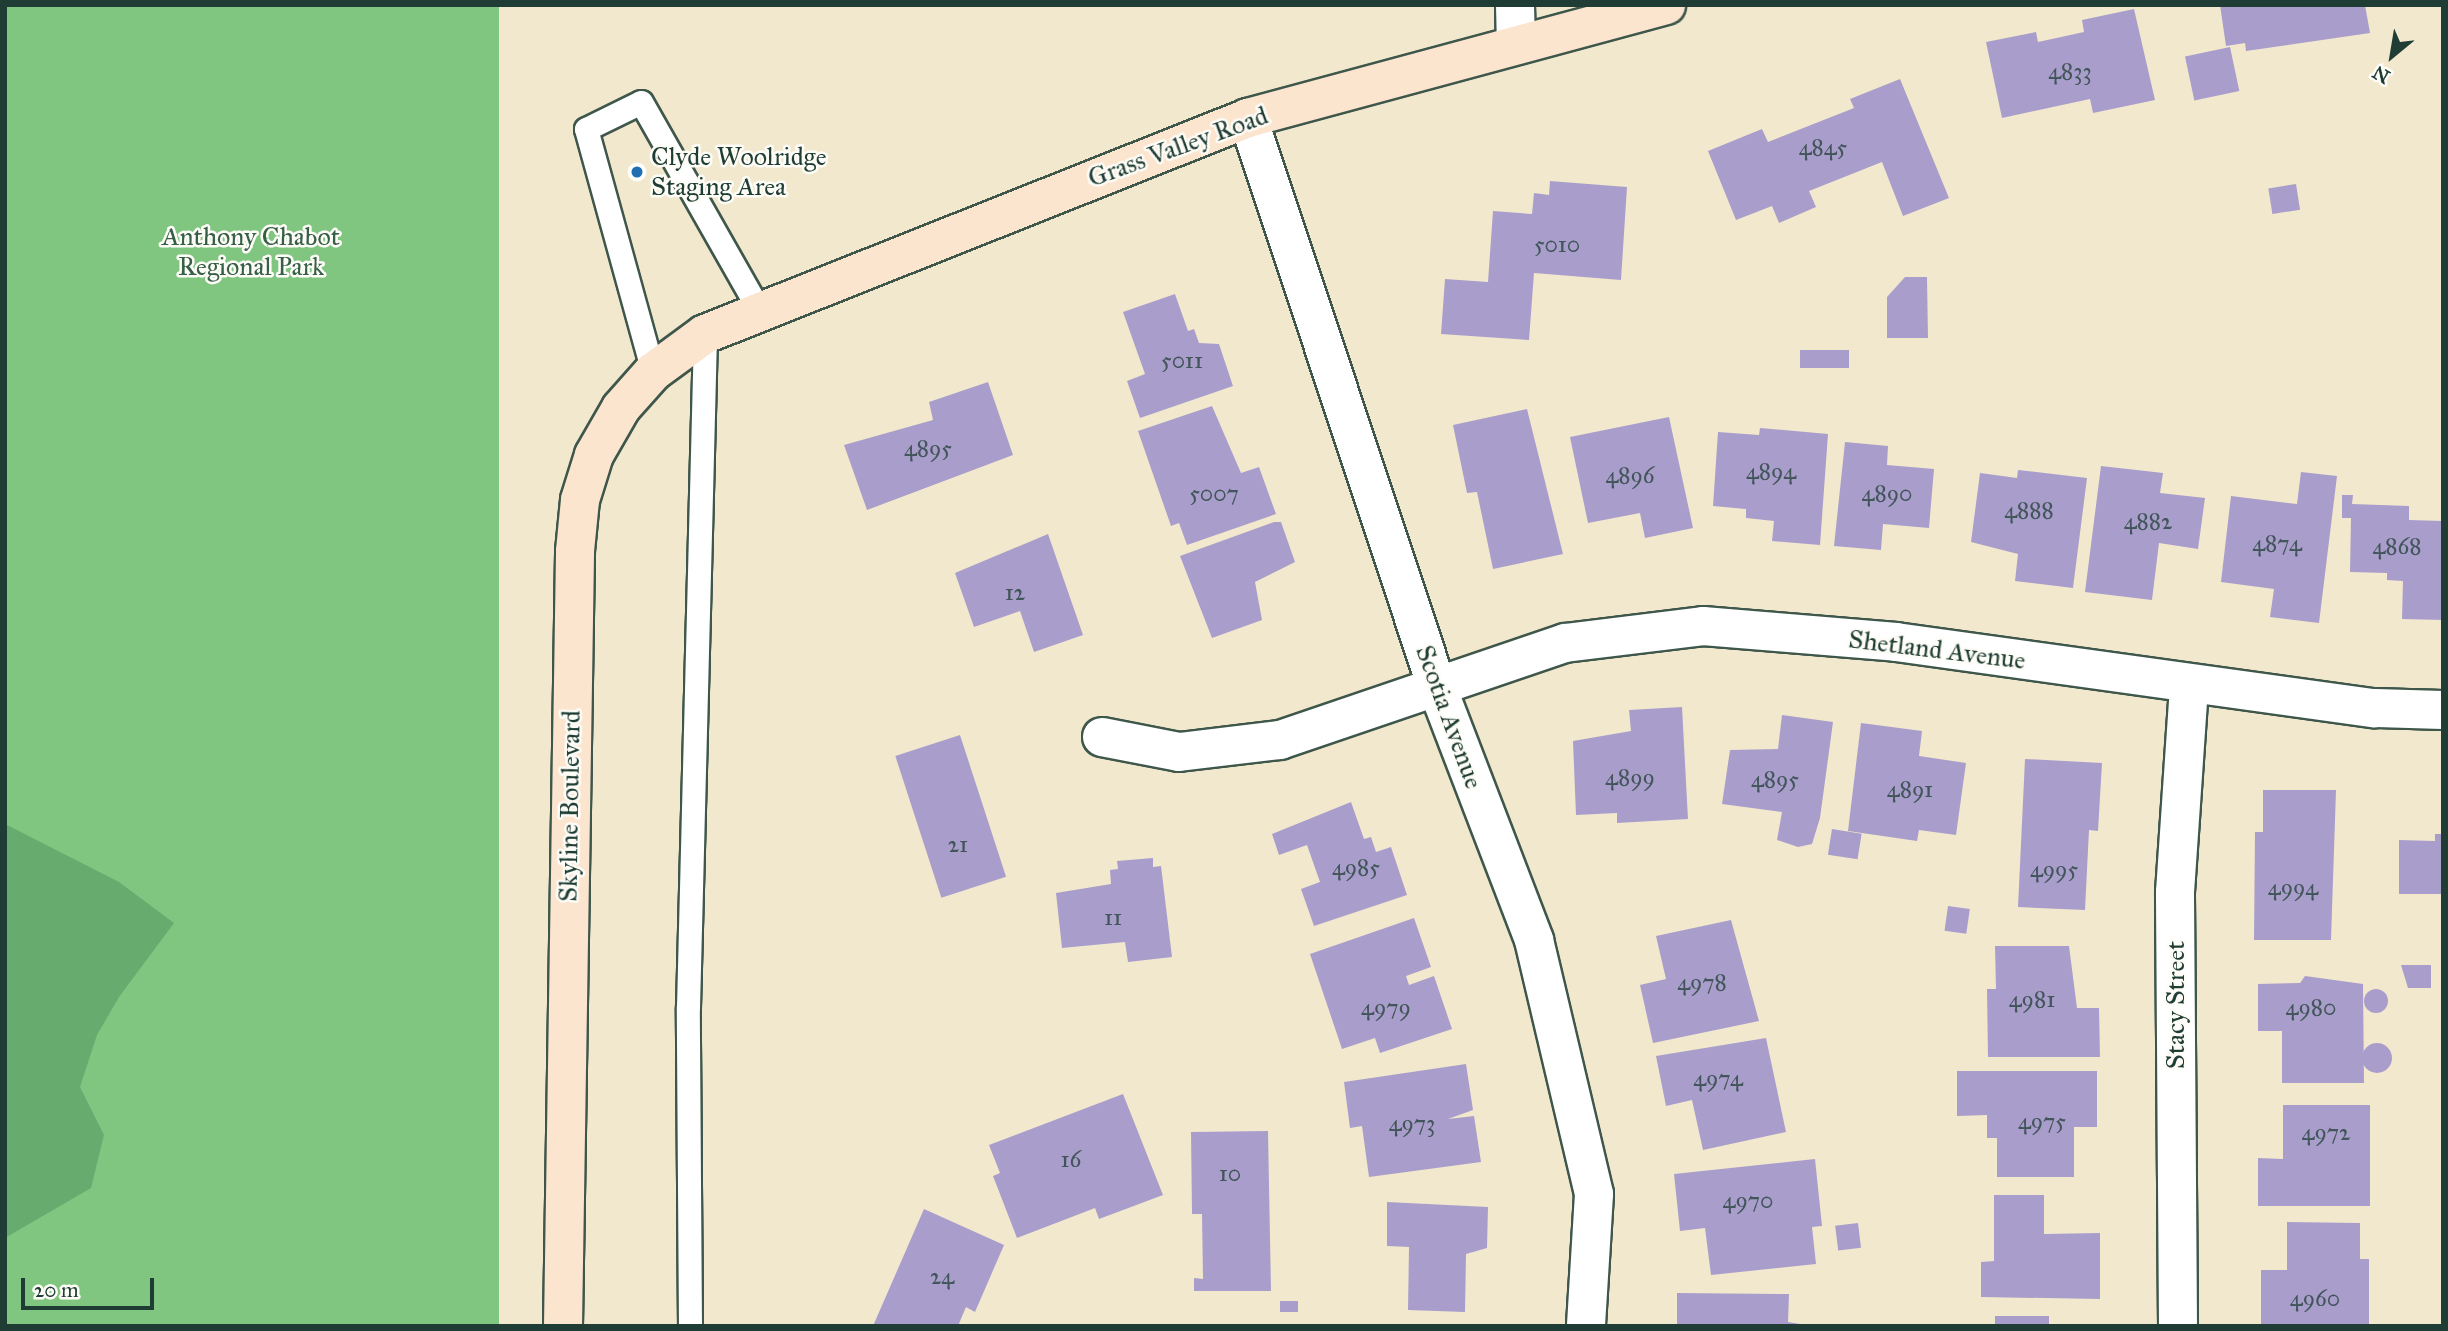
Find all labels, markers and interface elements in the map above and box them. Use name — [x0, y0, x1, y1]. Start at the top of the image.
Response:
north arrow — [2357, 21, 2427, 91]
house number: 4833 — [2048, 57, 2092, 85]
text: N — [2369, 61, 2394, 89]
street label: Grass Valley Road — [1084, 100, 1272, 194]
house number: 4845 — [1799, 133, 1847, 161]
place label: Clyde Woolridge Staging Area — [651, 141, 827, 202]
marker: Clyde Woolridge Staging Area — [629, 164, 645, 180]
park label: Anthony Chabot Regional Park — [162, 221, 340, 282]
house number: 5010 — [1534, 230, 1580, 258]
house number: 5011 — [1161, 346, 1203, 374]
house number: 4895 — [904, 434, 952, 462]
house number: 4894 — [1746, 457, 1796, 485]
house number: 4896 — [1605, 461, 1655, 489]
house number: 5007 — [1189, 479, 1239, 507]
house number: 4890 — [1862, 479, 1912, 507]
house number: 4888 — [2004, 496, 2054, 524]
house number: 4882 — [2124, 507, 2172, 535]
house number: 4874 — [2252, 529, 2302, 557]
house number: 4868 — [2372, 532, 2422, 560]
house number: 12 — [1005, 578, 1025, 606]
street label: Shetland Avenue — [1847, 624, 2027, 676]
street label: Scotia Avenue — [1409, 641, 1489, 793]
street label: Skyline Boulevard — [553, 710, 587, 902]
house number: 4899 — [1605, 763, 1655, 791]
house number: 4895 — [1751, 765, 1799, 793]
house number: 4891 — [1887, 775, 1933, 803]
house number: 21 — [948, 830, 968, 858]
house number: 4985 — [1332, 853, 1380, 881]
house number: 4995 — [2030, 855, 2078, 883]
house number: 4994 — [2268, 873, 2318, 901]
house number: 11 — [1104, 903, 1122, 931]
street label: Stacy Street — [2160, 941, 2192, 1069]
house number: 4978 — [1677, 968, 1727, 996]
house number: 4981 — [2009, 985, 2055, 1013]
house number: 4979 — [1361, 993, 1411, 1021]
house number: 4980 — [2286, 993, 2336, 1021]
house number: 4974 — [1693, 1064, 1743, 1092]
house number: 4975 — [2018, 1107, 2066, 1135]
house number: 4973 — [1389, 1109, 1435, 1137]
house number: 4972 — [2302, 1118, 2350, 1146]
house number: 16 — [1061, 1145, 1081, 1173]
house number: 10 — [1219, 1159, 1241, 1187]
house number: 4970 — [1723, 1186, 1773, 1214]
house number: 24 — [930, 1262, 954, 1290]
scale bar — [24, 1264, 158, 1308]
text: 20 m — [34, 1277, 79, 1303]
house number: 4960 — [2290, 1284, 2340, 1312]

